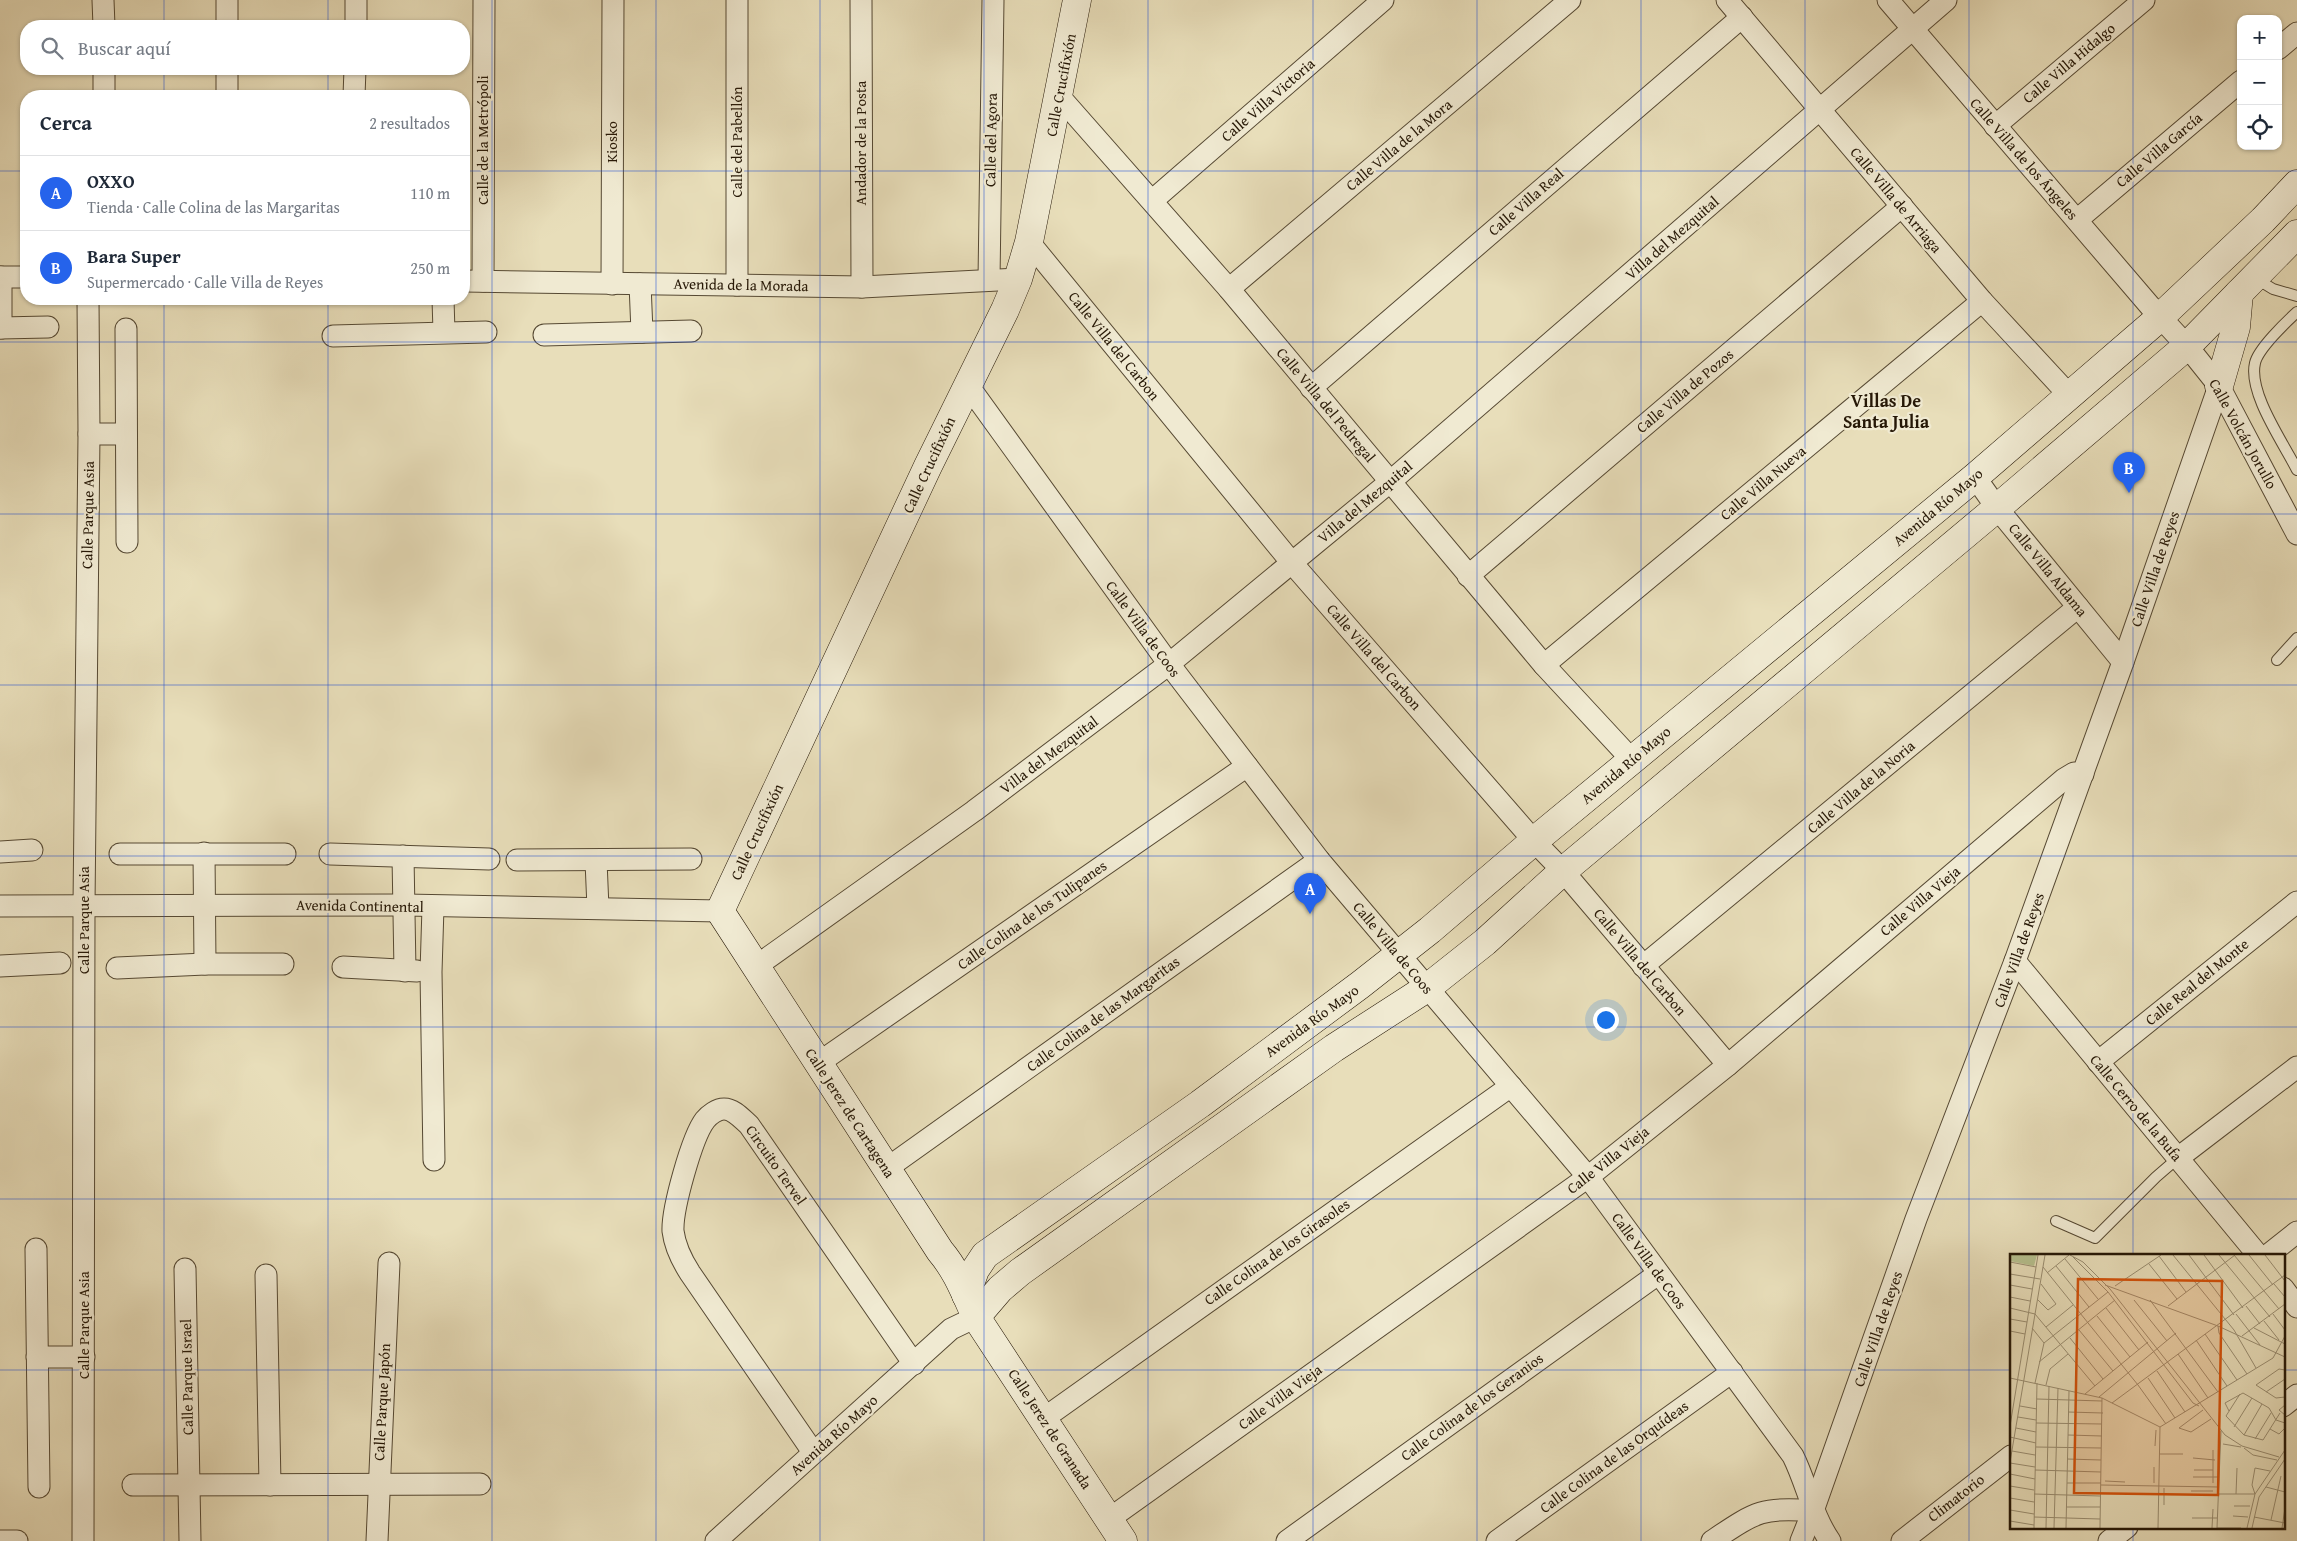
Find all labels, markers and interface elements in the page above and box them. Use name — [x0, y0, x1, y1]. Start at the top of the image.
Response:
map controls — [2237, 15, 2282, 150]
button: + — [2237, 15, 2282, 60]
street label: Calle Villa Hidalgo — [2018, 17, 2120, 108]
search box — [20, 20, 470, 75]
street label: Calle Crucifixión — [1040, 31, 1081, 138]
icon: search — [38, 34, 66, 62]
text: Buscar aquí — [78, 34, 171, 62]
street label: Calle Villa Victoria — [1216, 53, 1319, 146]
button: − — [2237, 60, 2282, 105]
street label: Calle de la Metrópoli — [472, 75, 493, 205]
street label: Andador de la Posta — [850, 81, 871, 205]
street label: Calle del Pabellón — [726, 86, 747, 198]
street label: Calle del Agora — [979, 93, 1002, 187]
street label: Calle Villa de los Ángeles — [1965, 93, 2083, 224]
street label: Calle Villa de la Mora — [1341, 94, 1456, 195]
button: locate — [2237, 105, 2282, 150]
text: Cerca — [40, 107, 92, 138]
street label: Calle Villa García — [2111, 107, 2206, 192]
text: 2 resultados — [369, 111, 450, 135]
street label: Kiosko — [601, 121, 622, 163]
street label: Calle Villa de Arriaga — [1846, 142, 1947, 257]
street label: Calle Villa Real — [1483, 163, 1568, 240]
text: OXXO — [87, 167, 135, 195]
text: A — [51, 181, 61, 205]
text: 110 m — [410, 181, 450, 205]
street label: Villa del Mezquital — [1620, 191, 1723, 284]
text: Tienda · Calle Colina de las Margaritas — [87, 195, 340, 219]
text: Bara Super — [87, 242, 181, 270]
text: B — [51, 256, 61, 280]
text: 250 m — [410, 256, 450, 280]
text: Supermercado · Calle Villa de Reyes — [87, 270, 323, 294]
street label: Avenida de la Morada — [673, 273, 809, 296]
street label: Calle Villa del Carbon — [1064, 287, 1165, 405]
street label: Calle Villa del Pedregal — [1272, 343, 1381, 467]
street label: Calle Villa de Pozos — [1632, 344, 1738, 438]
street label: Calle Volcán Jorullo — [2204, 375, 2283, 493]
district label: Villas De Santa Julia — [1843, 387, 1930, 435]
street label: Calle Crucifixión — [897, 413, 960, 516]
street label: Calle Villa Nueva — [1715, 440, 1810, 525]
pin: B — [2113, 452, 2145, 493]
street label: Villa del Mezquital — [1313, 456, 1417, 548]
street label: Calle Parque Asia — [76, 461, 99, 569]
street label: Avenida Río Mayo — [1888, 462, 1987, 551]
street label: Calle Villa de Reyes — [2125, 508, 2184, 629]
street label: Calle Villa Aldama — [2004, 519, 2093, 621]
street label: Calle Villa de Coos — [1101, 576, 1186, 681]
street label: Calle Villa del Carbon — [1322, 599, 1427, 715]
street label: Villa del Mezquital — [995, 711, 1102, 799]
street label: Avenida Río Mayo — [1576, 720, 1675, 809]
street label: Calle Villa de la Noria — [1802, 735, 1919, 838]
street label: Calle Crucifixión — [725, 780, 788, 883]
street label: Calle Colina de los Tulipanes — [953, 855, 1111, 974]
street label: Calle Villa Vieja — [1875, 861, 1964, 940]
street label: Calle Parque Asia — [73, 866, 94, 974]
pin: A — [1294, 873, 1326, 914]
street label: Calle Villa de Reyes — [1988, 889, 2049, 1010]
street label: Avenida Continental — [296, 894, 424, 917]
street label: Calle Villa de Coos — [1348, 897, 1438, 998]
street label: Calle Villa del Carbon — [1589, 903, 1692, 1020]
street label: Calle Real del Monte — [2141, 933, 2253, 1030]
street label: Calle Colina de las Margaritas — [1022, 951, 1184, 1076]
street label: Avenida Río Mayo — [1260, 979, 1363, 1062]
your location — [1593, 1007, 1619, 1033]
street label: Calle Jerez de Cartagena — [801, 1044, 900, 1182]
street label: Calle Cerro de la Bufa — [2085, 1050, 2187, 1166]
street label: Circuito Tervel — [741, 1121, 812, 1209]
street label: Calle Villa Vieja — [1562, 1121, 1653, 1198]
street label: Calle Colina de los Girasoles — [1200, 1193, 1354, 1310]
street label: Calle Villa de Coos — [1607, 1208, 1692, 1313]
inset map — [2010, 1254, 2284, 1528]
street label: Calle Villa de Reyes — [1848, 1268, 1907, 1389]
street label: Calle Parque Asia — [73, 1271, 94, 1379]
street label: Calle Parque Israel — [175, 1319, 198, 1435]
street label: Calle Parque Japón — [368, 1342, 395, 1461]
street label: Calle Colina de los Geranios — [1396, 1348, 1547, 1466]
street label: Calle Villa Vieja — [1233, 1359, 1326, 1434]
street label: Calle Jerez de Granada — [1004, 1364, 1097, 1493]
street label: Avenida Río Mayo — [785, 1389, 882, 1480]
street label: Calle Colina de las Orquídeas — [1535, 1395, 1692, 1518]
street label: Climatorio — [1923, 1469, 1989, 1526]

